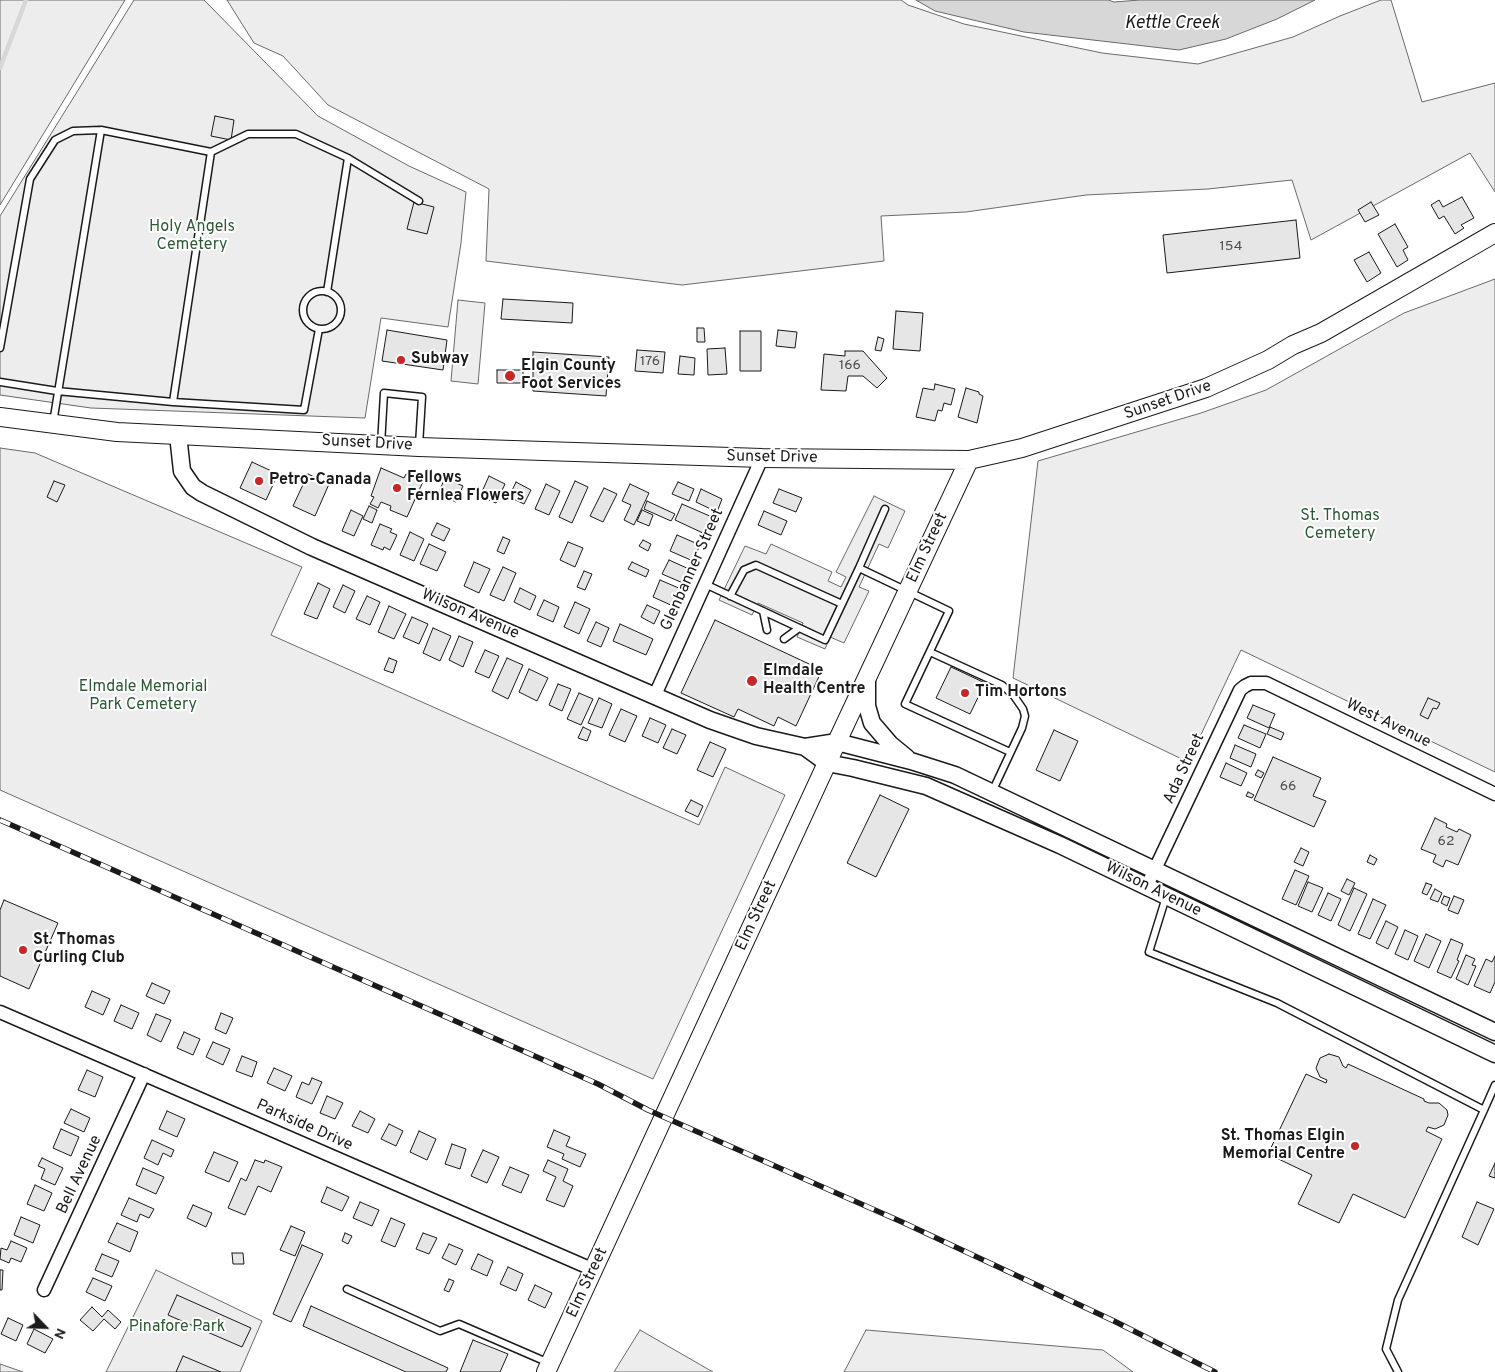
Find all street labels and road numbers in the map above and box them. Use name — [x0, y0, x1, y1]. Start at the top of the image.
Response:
street label: Sunset Drive — [1122, 377, 1214, 425]
street label: Sunset Drive — [321, 432, 413, 456]
street label: Sunset Drive — [726, 448, 818, 468]
street label: Glenbanner Street — [657, 506, 729, 634]
street label: Elm Street — [903, 510, 953, 586]
street label: Wilson Avenue — [418, 586, 522, 644]
street label: West Avenue — [1342, 695, 1434, 753]
street label: Ada Street — [1160, 731, 1210, 807]
street label: Wilson Avenue — [1102, 859, 1204, 921]
street label: Elm Street — [732, 878, 782, 954]
street label: Parkside Drive — [253, 1096, 355, 1156]
street label: Bell Avenue — [53, 1132, 107, 1218]
street label: Elm Street — [563, 1245, 613, 1321]

